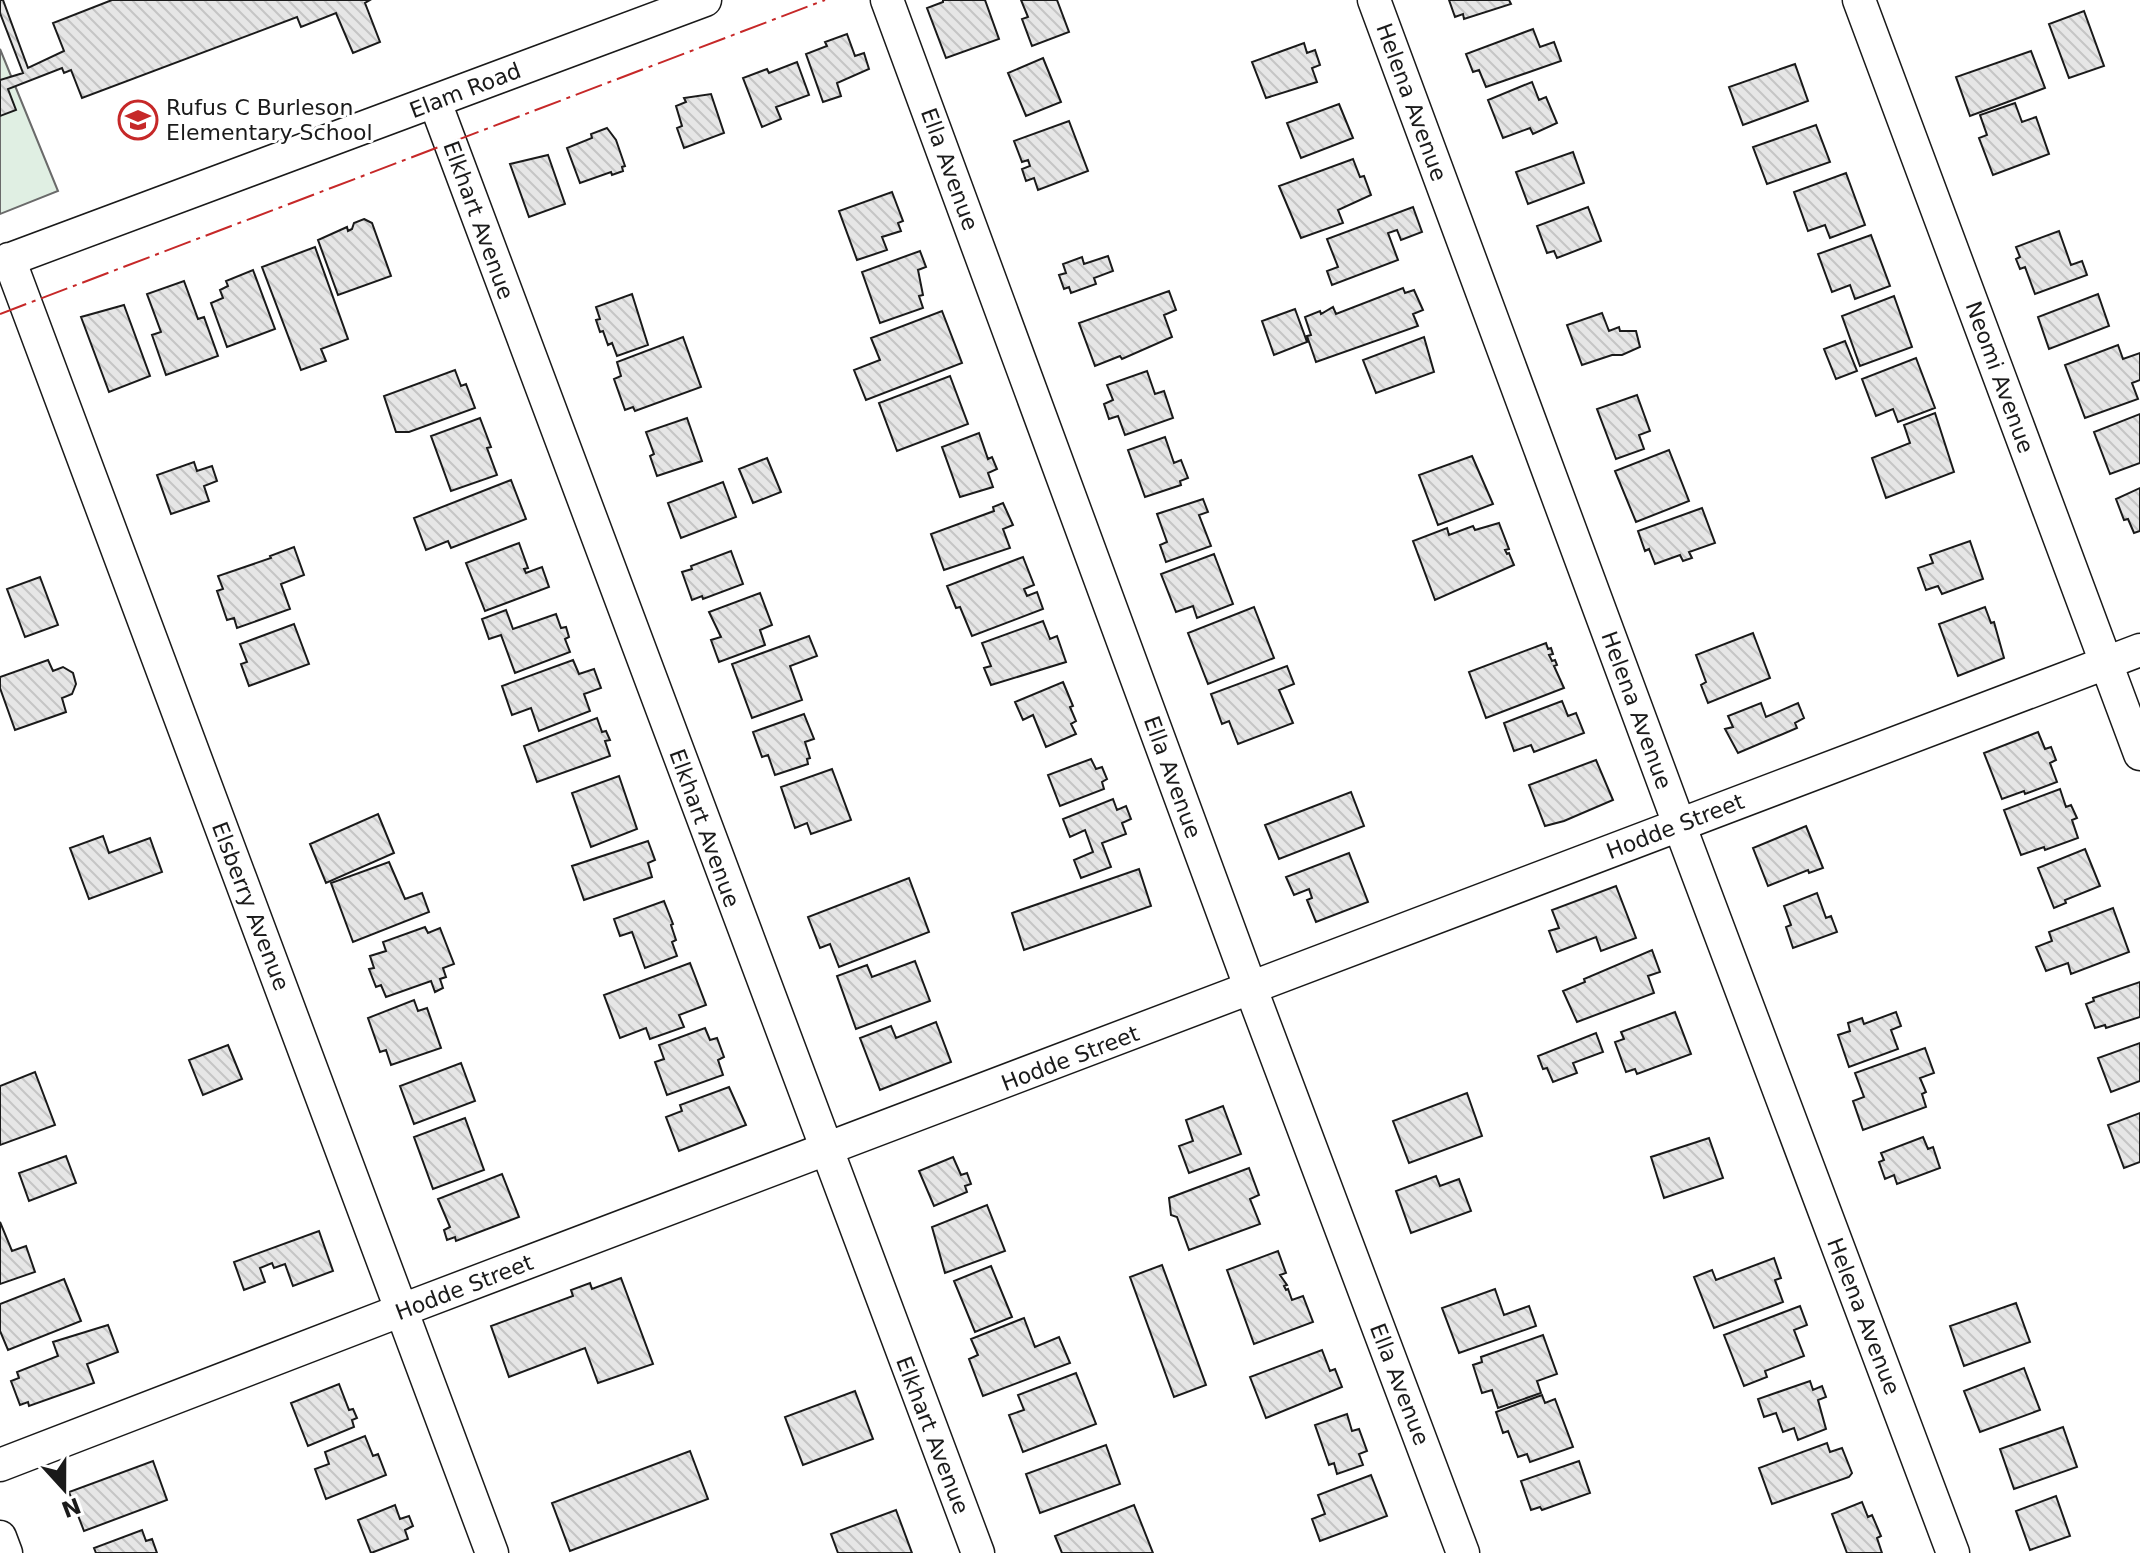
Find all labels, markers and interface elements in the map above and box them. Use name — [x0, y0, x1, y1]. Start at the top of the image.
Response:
street label: Helena Avenue — [1371, 20, 1452, 184]
street label: Elam Road — [406, 58, 524, 123]
place label: Rufus C Burleson Elementary School — [166, 95, 373, 145]
school or university icon: Rufus C Burleson Elementary School — [117, 99, 159, 141]
street label: Ella Avenue — [916, 105, 983, 234]
street label: Elkhart Avenue — [438, 138, 519, 303]
street label: Neomi Avenue — [1960, 298, 2039, 456]
street label: Helena Avenue — [1596, 628, 1677, 792]
street label: Ella Avenue — [1139, 713, 1206, 842]
street label: Elkhart Avenue — [664, 746, 745, 911]
street label: Hodde Street — [1603, 789, 1748, 864]
street label: Elsberry Avenue — [207, 818, 294, 994]
street label: Hodde Street — [998, 1021, 1143, 1096]
street label: Helena Avenue — [1822, 1234, 1905, 1398]
street label: Hodde Street — [392, 1250, 537, 1325]
street label: Ella Avenue — [1365, 1320, 1434, 1449]
street label: Elkhart Avenue — [891, 1353, 974, 1517]
north arrow — [24, 1449, 104, 1529]
text: N — [58, 1492, 84, 1522]

